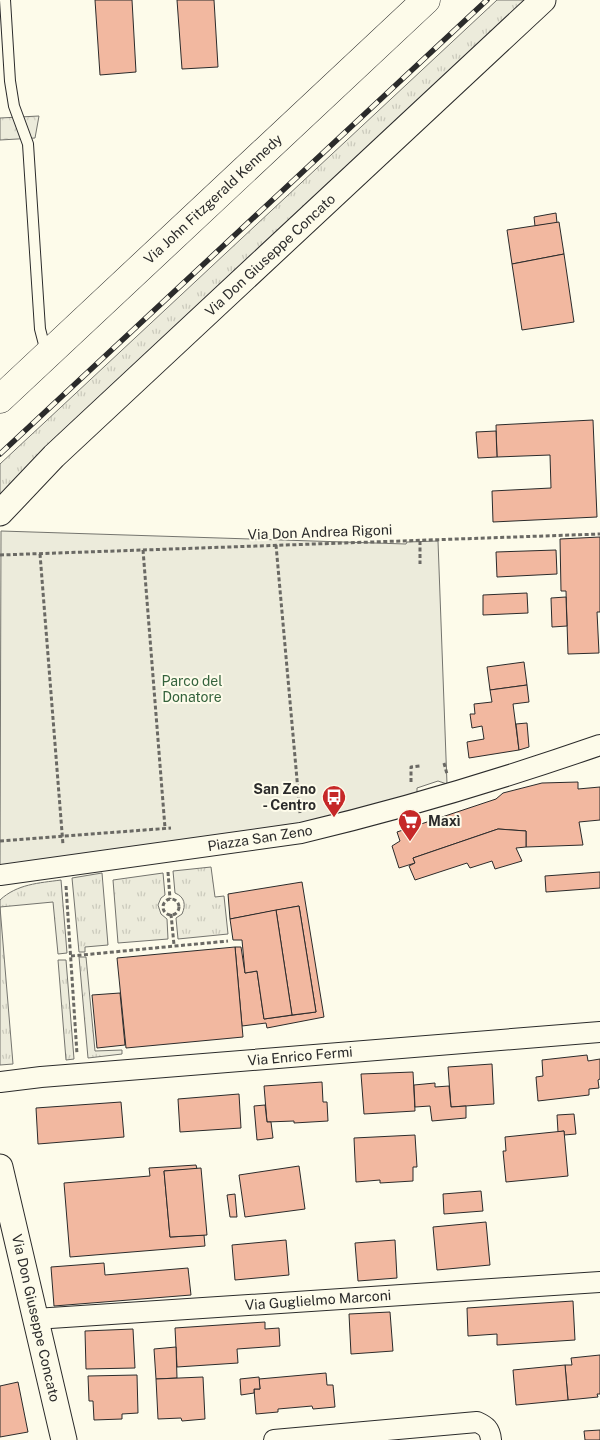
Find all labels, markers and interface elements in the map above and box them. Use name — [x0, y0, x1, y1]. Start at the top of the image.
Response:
street label: Via John Fitzgerald Kennedy — [141, 130, 286, 267]
street label: Via Don Giuseppe Concato — [202, 191, 338, 319]
street label: Via Don Andrea Rigoni — [247, 521, 393, 543]
park label: Parco del Donatore — [161, 673, 223, 705]
place label: San Zeno - Centro — [253, 781, 316, 813]
bus stop icon: San Zeno - Centro — [321, 784, 347, 818]
supermarket icon: Maxì — [397, 808, 423, 842]
place label: Maxì — [428, 813, 461, 829]
street label: Piazza San Zeno — [206, 822, 314, 854]
street label: Via Enrico Fermi — [247, 1043, 353, 1069]
street label: Via Don Giuseppe Concato — [9, 1233, 63, 1404]
street label: Via Guglielmo Marconi — [244, 1287, 392, 1313]

